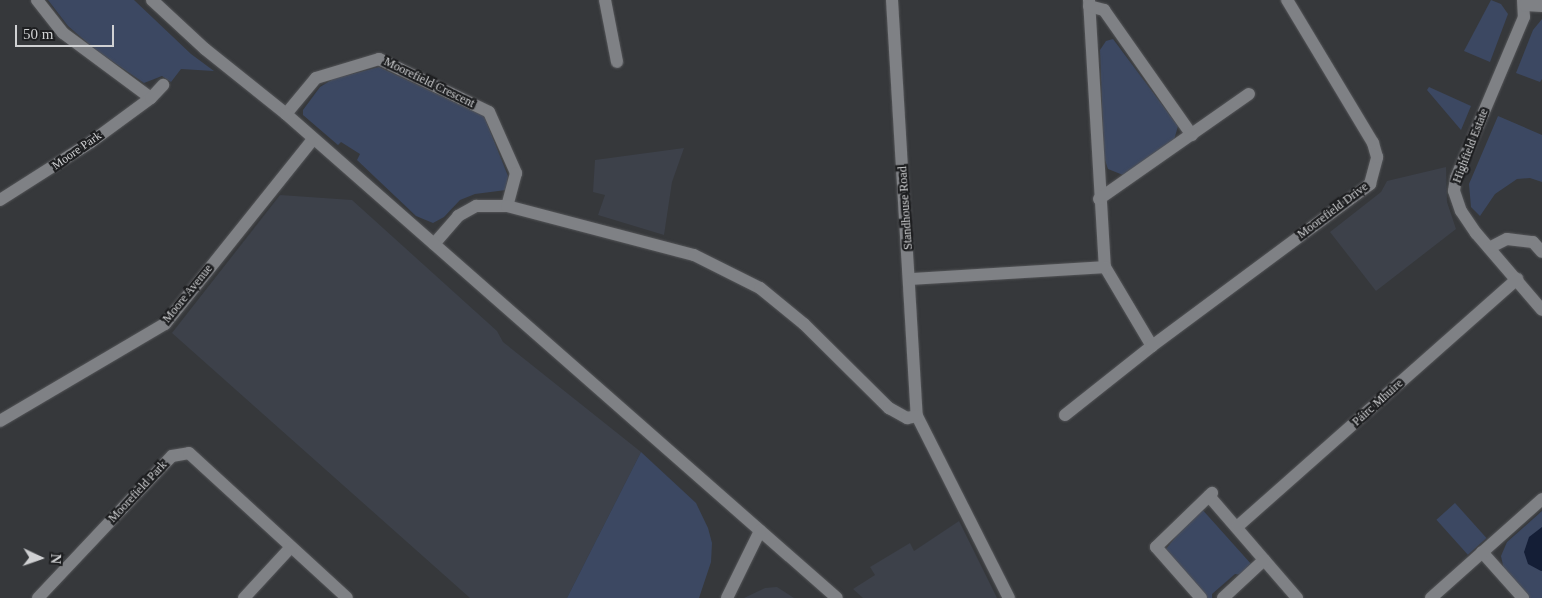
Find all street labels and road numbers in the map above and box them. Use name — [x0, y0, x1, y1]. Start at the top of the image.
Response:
street label: Moorefield Crescent — [381, 55, 477, 111]
street label: Highfield Estate — [1450, 107, 1492, 185]
street label: Moore Park — [50, 129, 104, 173]
street label: Standhouse Road — [896, 166, 916, 250]
street label: Moorefield Drive — [1295, 180, 1371, 242]
street label: Moore Avenue — [160, 262, 216, 326]
street label: Páirc Mhuire — [1350, 377, 1406, 429]
street label: Moorefield Park — [106, 458, 170, 526]

